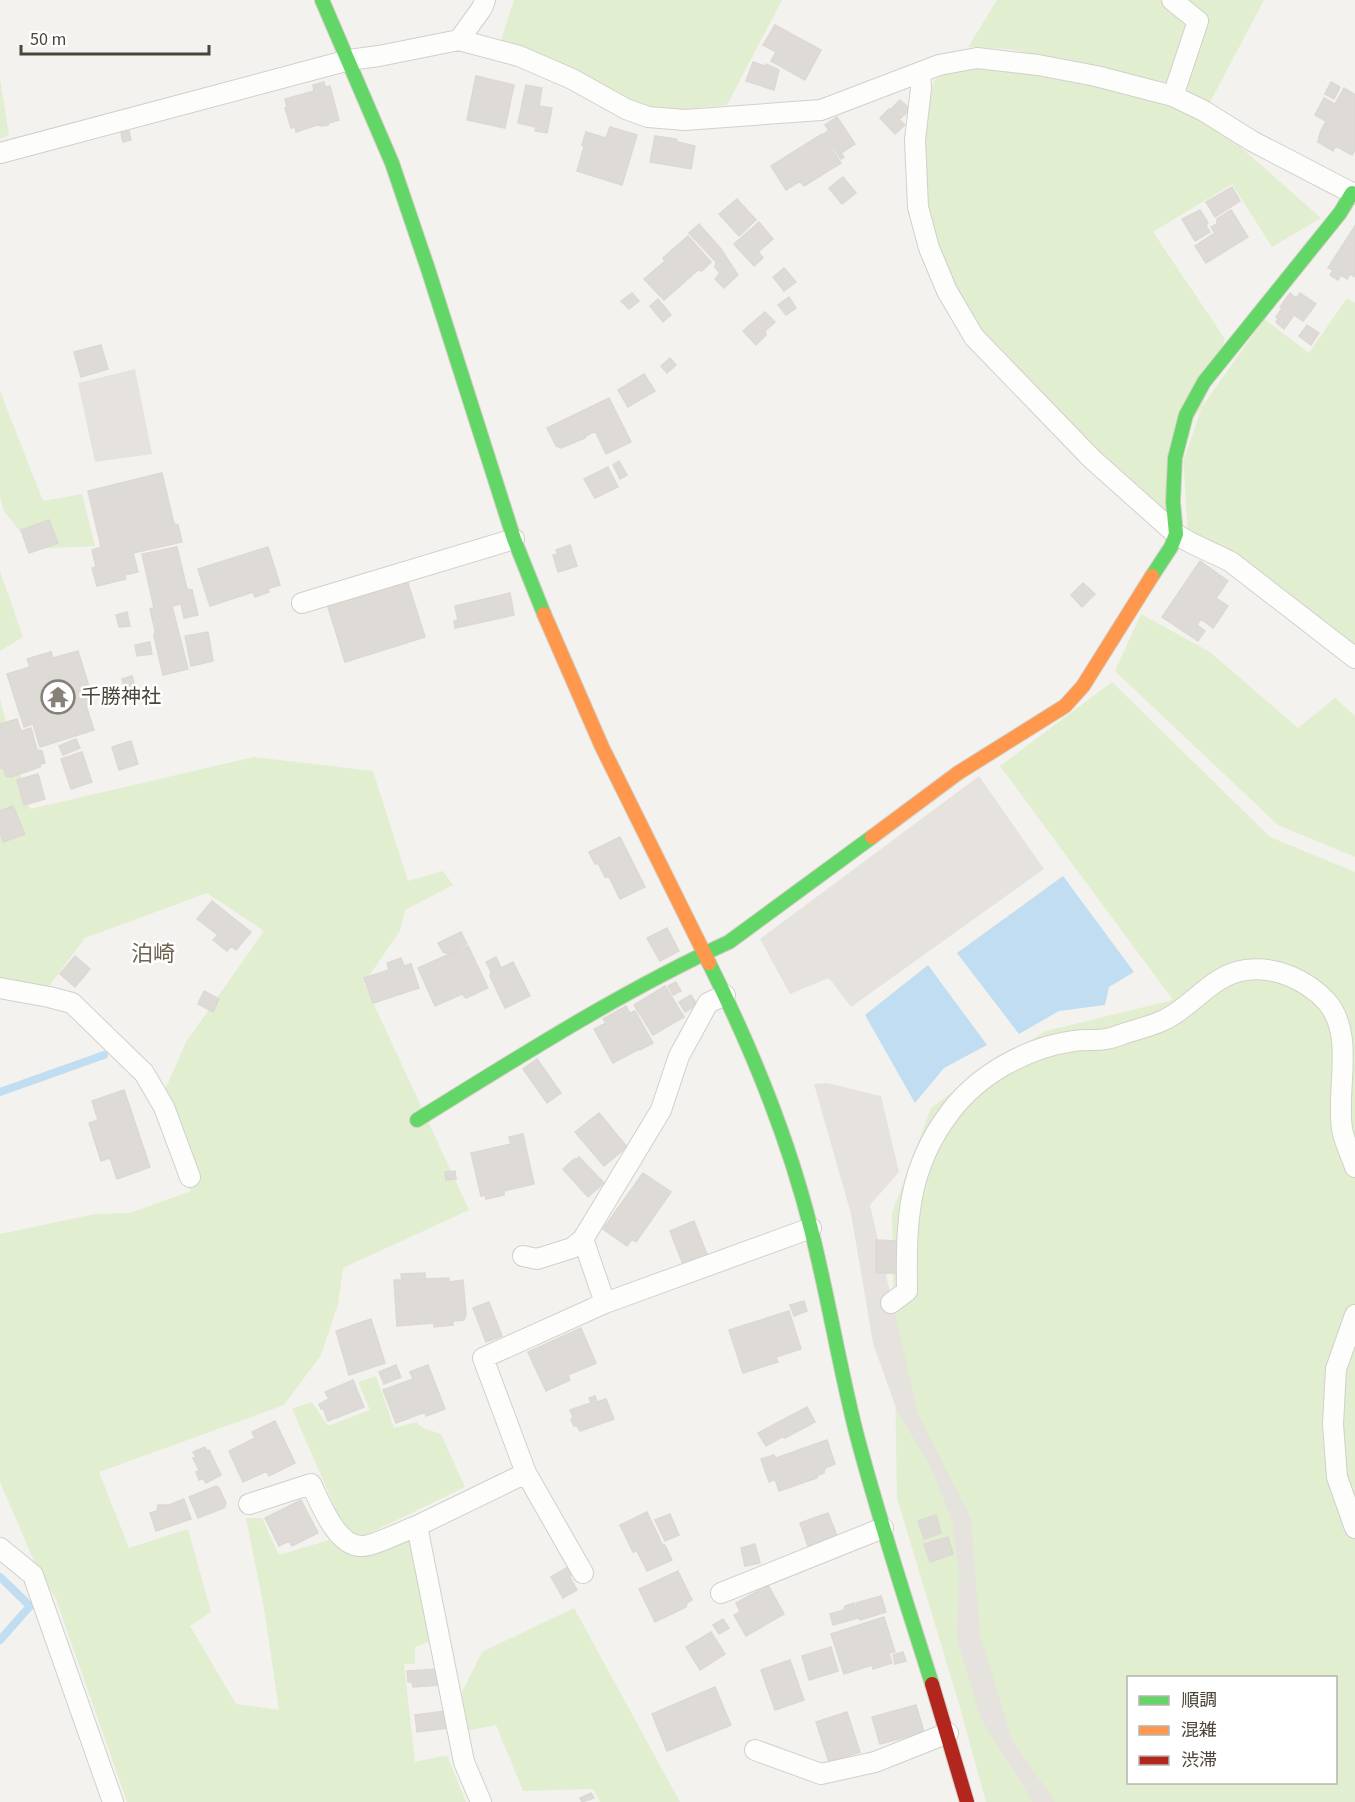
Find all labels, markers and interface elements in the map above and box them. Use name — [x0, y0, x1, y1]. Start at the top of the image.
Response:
scale bar — [21, 18, 208, 56]
text: 50 m — [30, 27, 66, 52]
temple icon: 千勝神社 — [40, 679, 76, 715]
place label: 千勝神社 — [81, 683, 161, 711]
district label: 泊崎 — [131, 938, 175, 970]
legend — [1127, 1676, 1337, 1784]
text: 順調 — [1181, 1688, 1217, 1713]
text: 混雑 — [1181, 1718, 1217, 1743]
text: 渋滞 — [1181, 1748, 1217, 1773]

